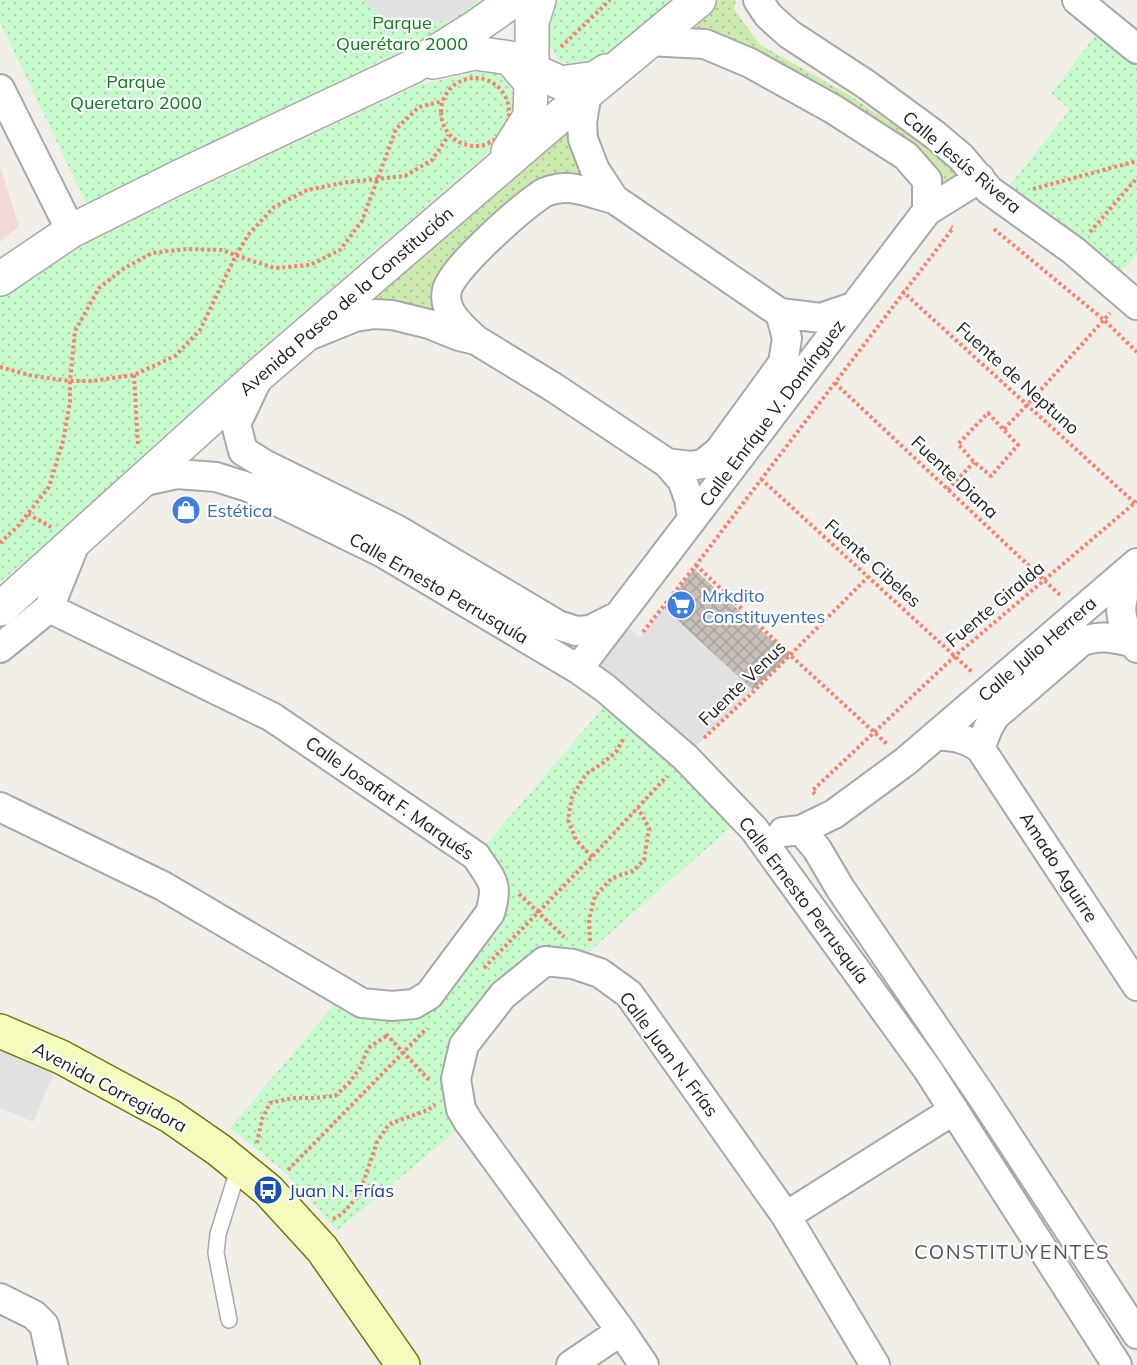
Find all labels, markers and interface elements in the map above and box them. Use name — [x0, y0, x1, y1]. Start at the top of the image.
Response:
park label: Parque Querétaro 2000 — [336, 11, 468, 55]
park label: Parque Queretaro 2000 — [70, 70, 202, 114]
street label: Calle Jesús Rivera — [898, 106, 1026, 218]
street label: Avenida Paseo de la Constitución — [234, 202, 458, 400]
street label: Calle Enríque V. Domínguez — [694, 315, 850, 511]
street label: Fuente de Neptuno — [952, 317, 1084, 439]
street label: Fuente Diana — [906, 431, 1004, 523]
shop icon: Estética — [170, 494, 202, 526]
place label: Estética — [207, 499, 273, 522]
street label: Fuente Cibeles — [820, 514, 926, 612]
street label: Calle Ernesto Perrusquía — [345, 527, 533, 649]
street label: Fuente Giralda — [941, 556, 1049, 652]
place label: Mrkdito Constituyentes — [702, 584, 825, 628]
supermarket icon: Mrkdito Constituyentes — [665, 589, 697, 621]
street label: Calle Julio Herrera — [973, 591, 1101, 707]
street label: Fuente Venus — [694, 636, 791, 730]
street label: Calle Josafat F. Marqués — [301, 731, 479, 865]
street label: Amado Aguirre — [1015, 807, 1103, 927]
street label: Calle Ernesto Perrusquía — [734, 812, 874, 988]
street label: Calle Juan N. Frías — [614, 987, 724, 1121]
street label: Avenida Corregidora — [29, 1037, 191, 1137]
bus stop icon: Juan N. Frías — [252, 1174, 284, 1206]
place label: Juan N. Frías — [289, 1179, 394, 1202]
district label: CONSTITUYENTES — [914, 1239, 1110, 1264]

